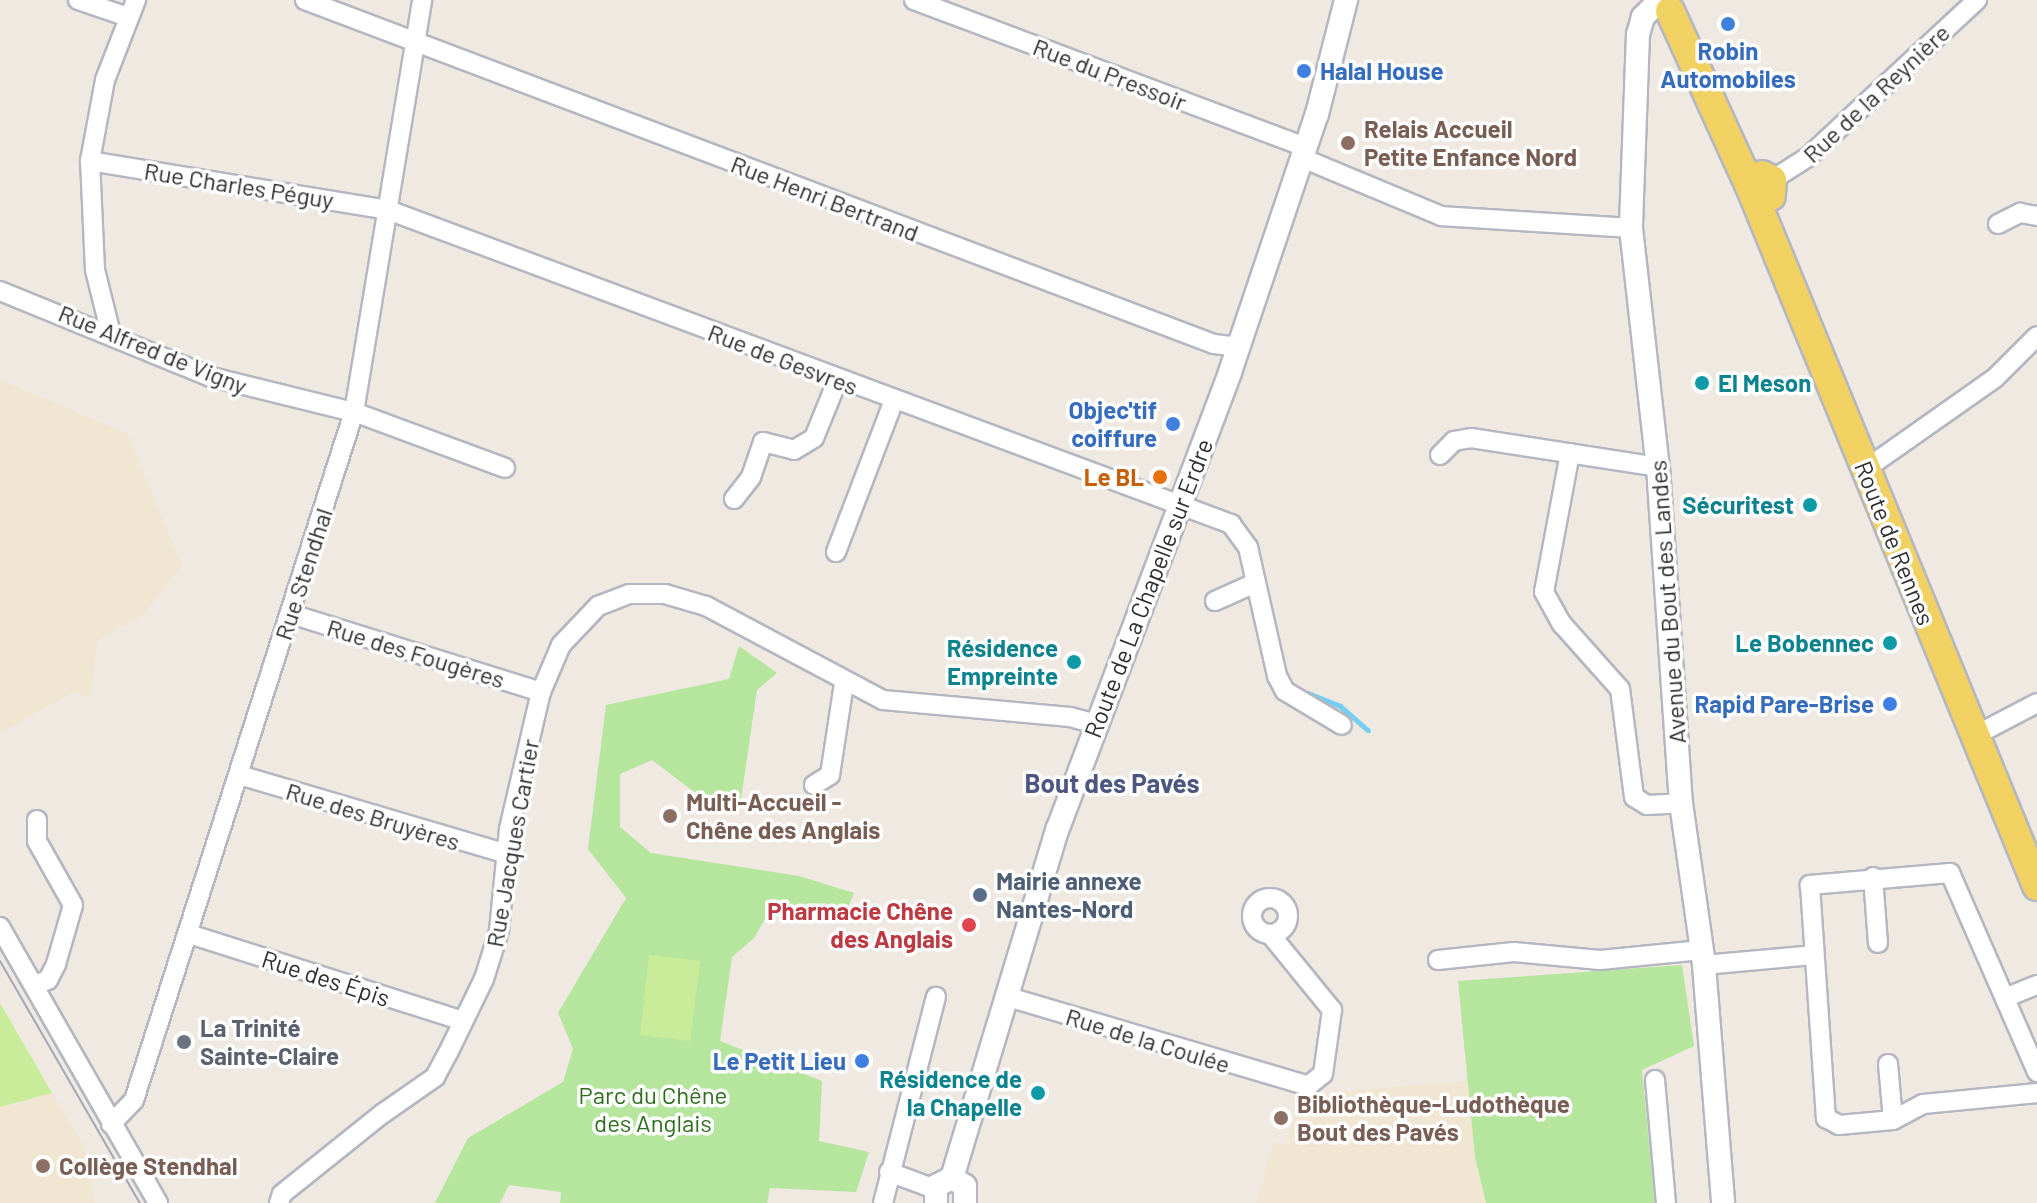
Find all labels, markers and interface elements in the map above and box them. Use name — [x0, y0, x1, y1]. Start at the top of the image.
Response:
marker: Robin Automobiles — [1719, 15, 1737, 33]
street label: Rue de la Reynière — [1797, 18, 1955, 168]
street label: Rue du Pressoir — [1029, 32, 1191, 116]
place label: Robin Automobiles — [1660, 37, 1796, 93]
place label: Halal House — [1320, 57, 1444, 85]
marker: Halal House — [1295, 62, 1313, 80]
place label: Relais Accueil Petite Enfance Nord — [1364, 115, 1577, 171]
marker: Relais Accueil Petite Enfance Nord — [1339, 134, 1357, 152]
street label: Rue Henri Bertrand — [727, 149, 923, 247]
street label: Rue Charles Péguy — [142, 156, 336, 214]
street label: Rue Alfred de Vigny — [55, 298, 251, 400]
street label: Rue de Gesvres — [704, 317, 862, 401]
place label: El Meson — [1718, 369, 1811, 397]
marker: El Meson — [1693, 374, 1711, 392]
place label: Objec'tif coiffure — [1069, 396, 1157, 452]
marker: Objec'tif coiffure — [1164, 415, 1182, 433]
street label: Route de La Chapelle sur Erdre — [1078, 435, 1218, 741]
street label: Route de Rennes — [1849, 457, 1941, 629]
street label: Avenue du Bout des Landes — [1643, 459, 1691, 745]
place label: Le BL — [1084, 463, 1144, 491]
marker: Le BL — [1151, 468, 1169, 486]
place label: Sécuritest — [1682, 491, 1794, 519]
marker: Sécuritest — [1801, 496, 1819, 514]
street label: Rue Stendhal — [268, 504, 338, 644]
street label: Rue des Fougères — [324, 612, 508, 694]
place label: Le Bobennec — [1735, 629, 1874, 657]
place label: Résidence Empreinte — [947, 634, 1058, 690]
marker: Le Bobennec — [1881, 634, 1899, 652]
marker: Résidence Empreinte — [1065, 653, 1083, 671]
place label: Rapid Pare-Brise — [1694, 690, 1874, 718]
marker: Rapid Pare-Brise — [1881, 695, 1899, 713]
street label: Rue Jacques Cartier — [480, 737, 544, 949]
district label: Bout des Pavés — [1024, 767, 1200, 799]
street label: Rue des Bruyères — [283, 776, 463, 856]
place label: Multi-Accueil - Chêne des Anglais — [686, 788, 880, 844]
marker: Multi-Accueil - Chêne des Anglais — [661, 807, 679, 825]
place label: Mairie annexe Nantes-Nord — [996, 867, 1142, 923]
marker: Mairie annexe Nantes-Nord — [971, 886, 989, 904]
place label: Pharmacie Chêne des Anglais — [767, 897, 953, 953]
marker: Pharmacie Chêne des Anglais — [960, 916, 978, 934]
street label: Rue des Épis — [258, 944, 394, 1012]
street label: Rue de la Coulée — [1062, 1001, 1234, 1079]
place label: La Trinité Sainte-Claire — [200, 1014, 339, 1070]
marker: La Trinité Sainte-Claire — [175, 1033, 193, 1051]
place label: Le Petit Lieu — [713, 1047, 846, 1075]
marker: Le Petit Lieu — [853, 1052, 871, 1070]
place label: Résidence de la Chapelle — [879, 1065, 1022, 1121]
park label: Parc du Chêne des Anglais — [579, 1081, 727, 1137]
marker: Résidence de la Chapelle — [1029, 1084, 1047, 1102]
place label: Bibliothèque-Ludothèque Bout des Pavés — [1297, 1090, 1570, 1146]
marker: Bibliothèque-Ludothèque Bout des Pavés — [1272, 1109, 1290, 1127]
place label: Collège Stendhal — [59, 1152, 238, 1180]
marker: Collège Stendhal — [34, 1157, 52, 1175]

